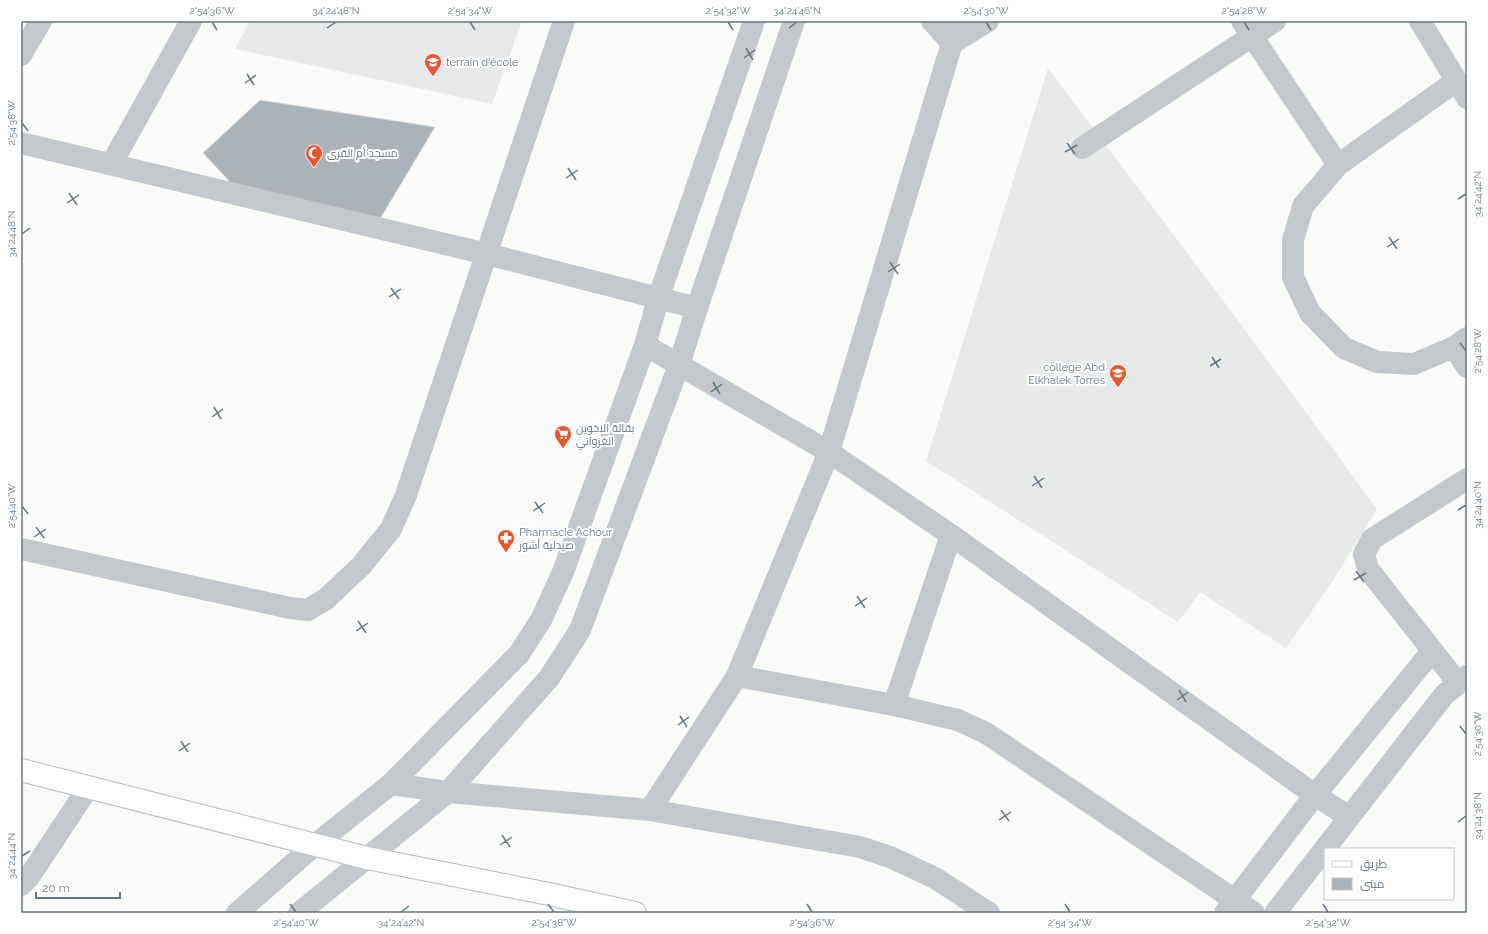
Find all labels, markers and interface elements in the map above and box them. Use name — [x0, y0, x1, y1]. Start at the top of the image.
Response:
text: 2°54'36"W — [189, 5, 235, 16]
text: 34°24'48"N — [312, 5, 360, 16]
text: 2°54'34"W — [448, 5, 493, 16]
text: 2°54'32"W — [706, 5, 751, 16]
text: 34°24'46"N — [773, 5, 821, 16]
text: 2°54'30"W — [963, 5, 1009, 16]
text: 2°54'28"W — [1222, 5, 1267, 16]
school or university icon: terrain d'école — [423, 52, 443, 77]
place label: terrain d'école — [446, 56, 519, 69]
text: 2°54'38"W — [6, 100, 17, 146]
mosque icon: مسجد أم القرى — [304, 143, 324, 168]
place label: مسجد أم القرى — [327, 146, 398, 161]
text: 34°24'42"N — [1472, 171, 1483, 217]
text: 34°24'48"N — [6, 210, 17, 258]
text: 2°54'28"W — [1472, 328, 1483, 373]
place label: college Abd Elkhalek Torres — [1028, 361, 1105, 387]
school or university icon: college Abd Elkhalek Torres — [1108, 363, 1128, 388]
place label: بقالة الاخوين الغزواني — [576, 422, 635, 450]
supermarket icon: بقالة الاخوين الغزواني — [553, 424, 573, 449]
text: 34°24'40"N — [1472, 481, 1483, 529]
text: 2°54'40"W — [6, 483, 17, 528]
place label: Pharmacie Achour صيدلية أشور — [518, 526, 612, 552]
pharmacy icon: Pharmacie Achour صيدلية أشور — [496, 528, 516, 553]
text: 2°54'30"W — [1472, 711, 1483, 757]
text: 34°24'38"N — [1472, 792, 1483, 840]
text: 34°24'44"N — [6, 833, 17, 879]
legend — [1324, 848, 1454, 900]
text: طريق — [1360, 857, 1388, 871]
scale bar — [36, 874, 120, 900]
text: مبنى — [1360, 877, 1385, 891]
text: 20 m — [42, 881, 70, 895]
text: 2°54'40"W — [274, 917, 319, 928]
text: 34°24'42"N — [378, 917, 424, 928]
text: 2°54'38"W — [532, 917, 577, 928]
text: 2°54'36"W — [789, 917, 835, 928]
text: 2°54'34"W — [1048, 917, 1093, 928]
text: 2°54'32"W — [1306, 917, 1351, 928]

